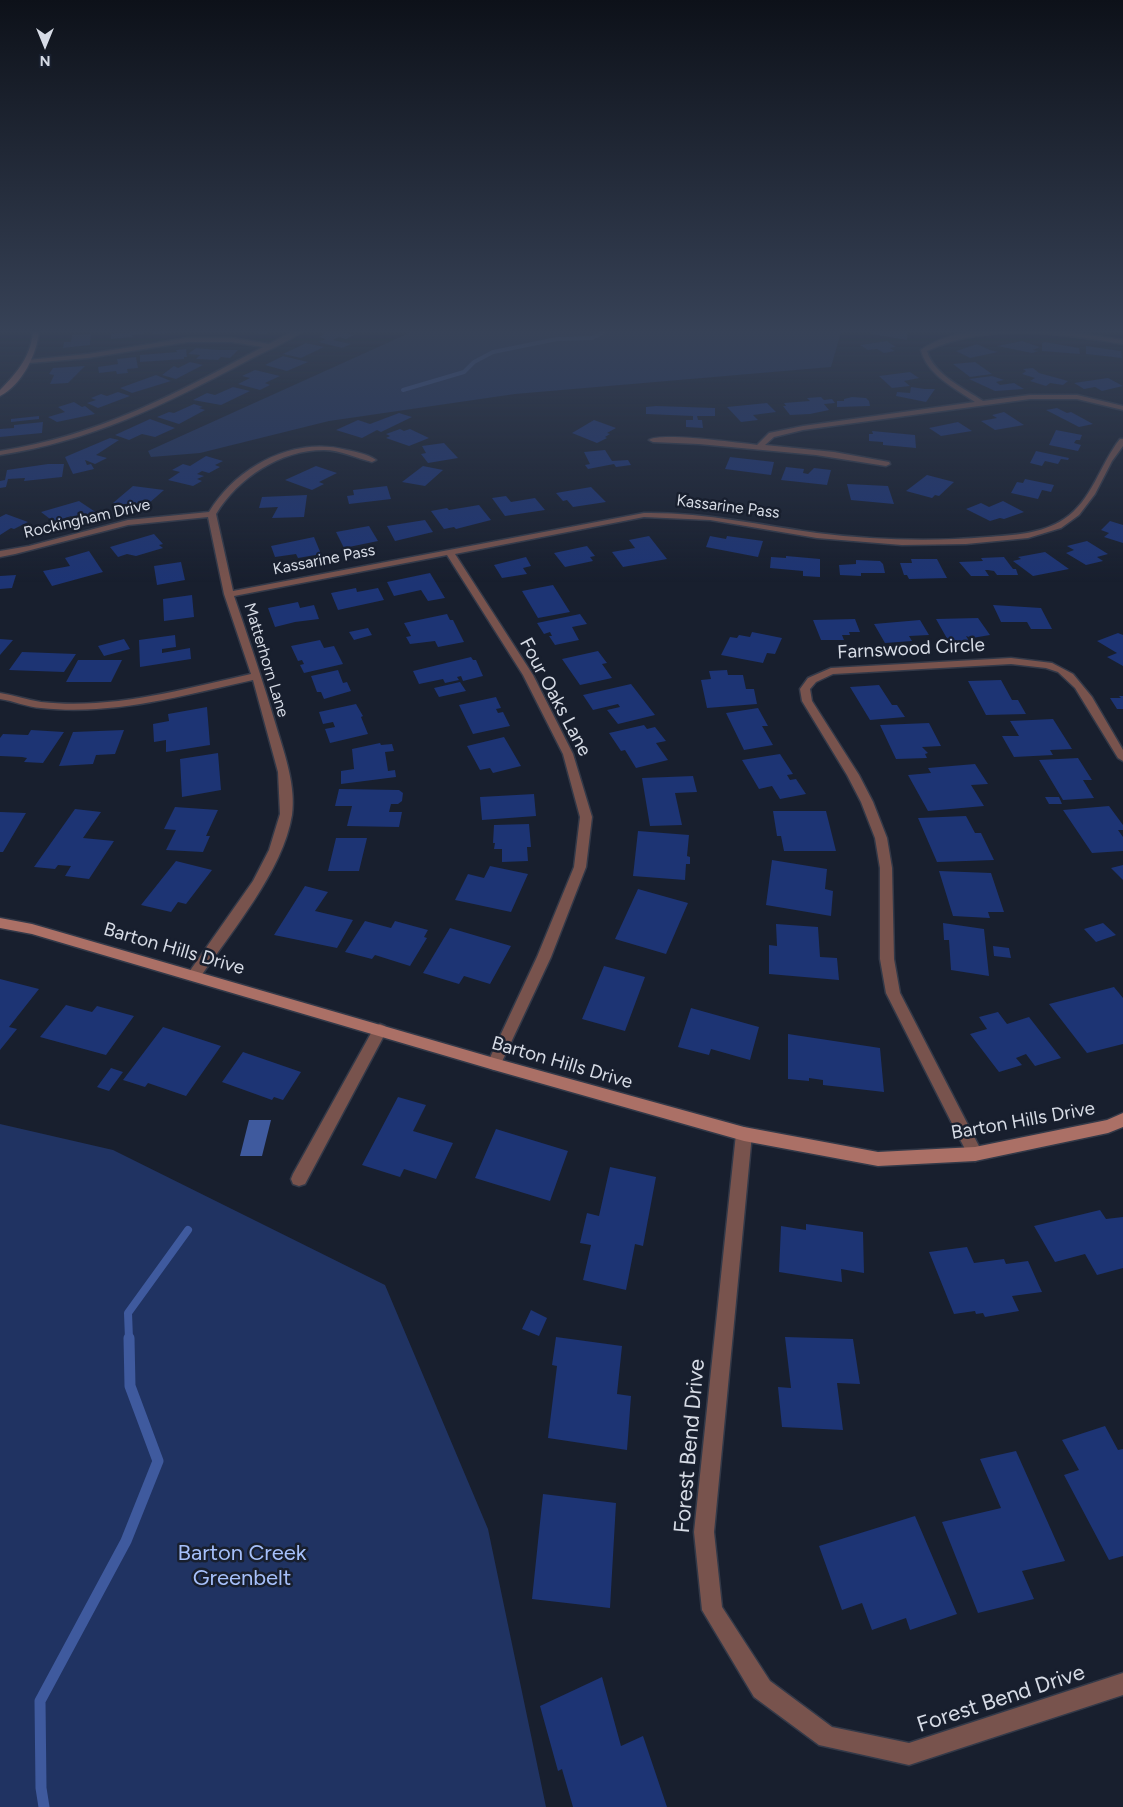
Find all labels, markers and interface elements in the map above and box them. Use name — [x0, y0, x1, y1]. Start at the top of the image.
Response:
north arrow — [20, 20, 70, 70]
text: N — [40, 52, 50, 69]
street label: Kassarine Pass — [675, 491, 781, 523]
street label: Rockingham Drive — [22, 495, 152, 543]
street label: Kassarine Pass — [271, 541, 377, 579]
street label: Matterhorn Lane — [239, 601, 293, 719]
street label: Four Oaks Lane — [514, 634, 596, 760]
street label: Farnswood Circle — [837, 634, 985, 664]
street label: Barton Hills Drive — [101, 918, 247, 980]
street label: Barton Hills Drive — [489, 1032, 635, 1094]
street label: Barton Hills Drive — [949, 1097, 1097, 1145]
street label: Forest Bend Drive — [669, 1358, 711, 1534]
park label: Barton Creek Greenbelt — [178, 1541, 306, 1592]
street label: Forest Bend Drive — [914, 1659, 1088, 1739]

